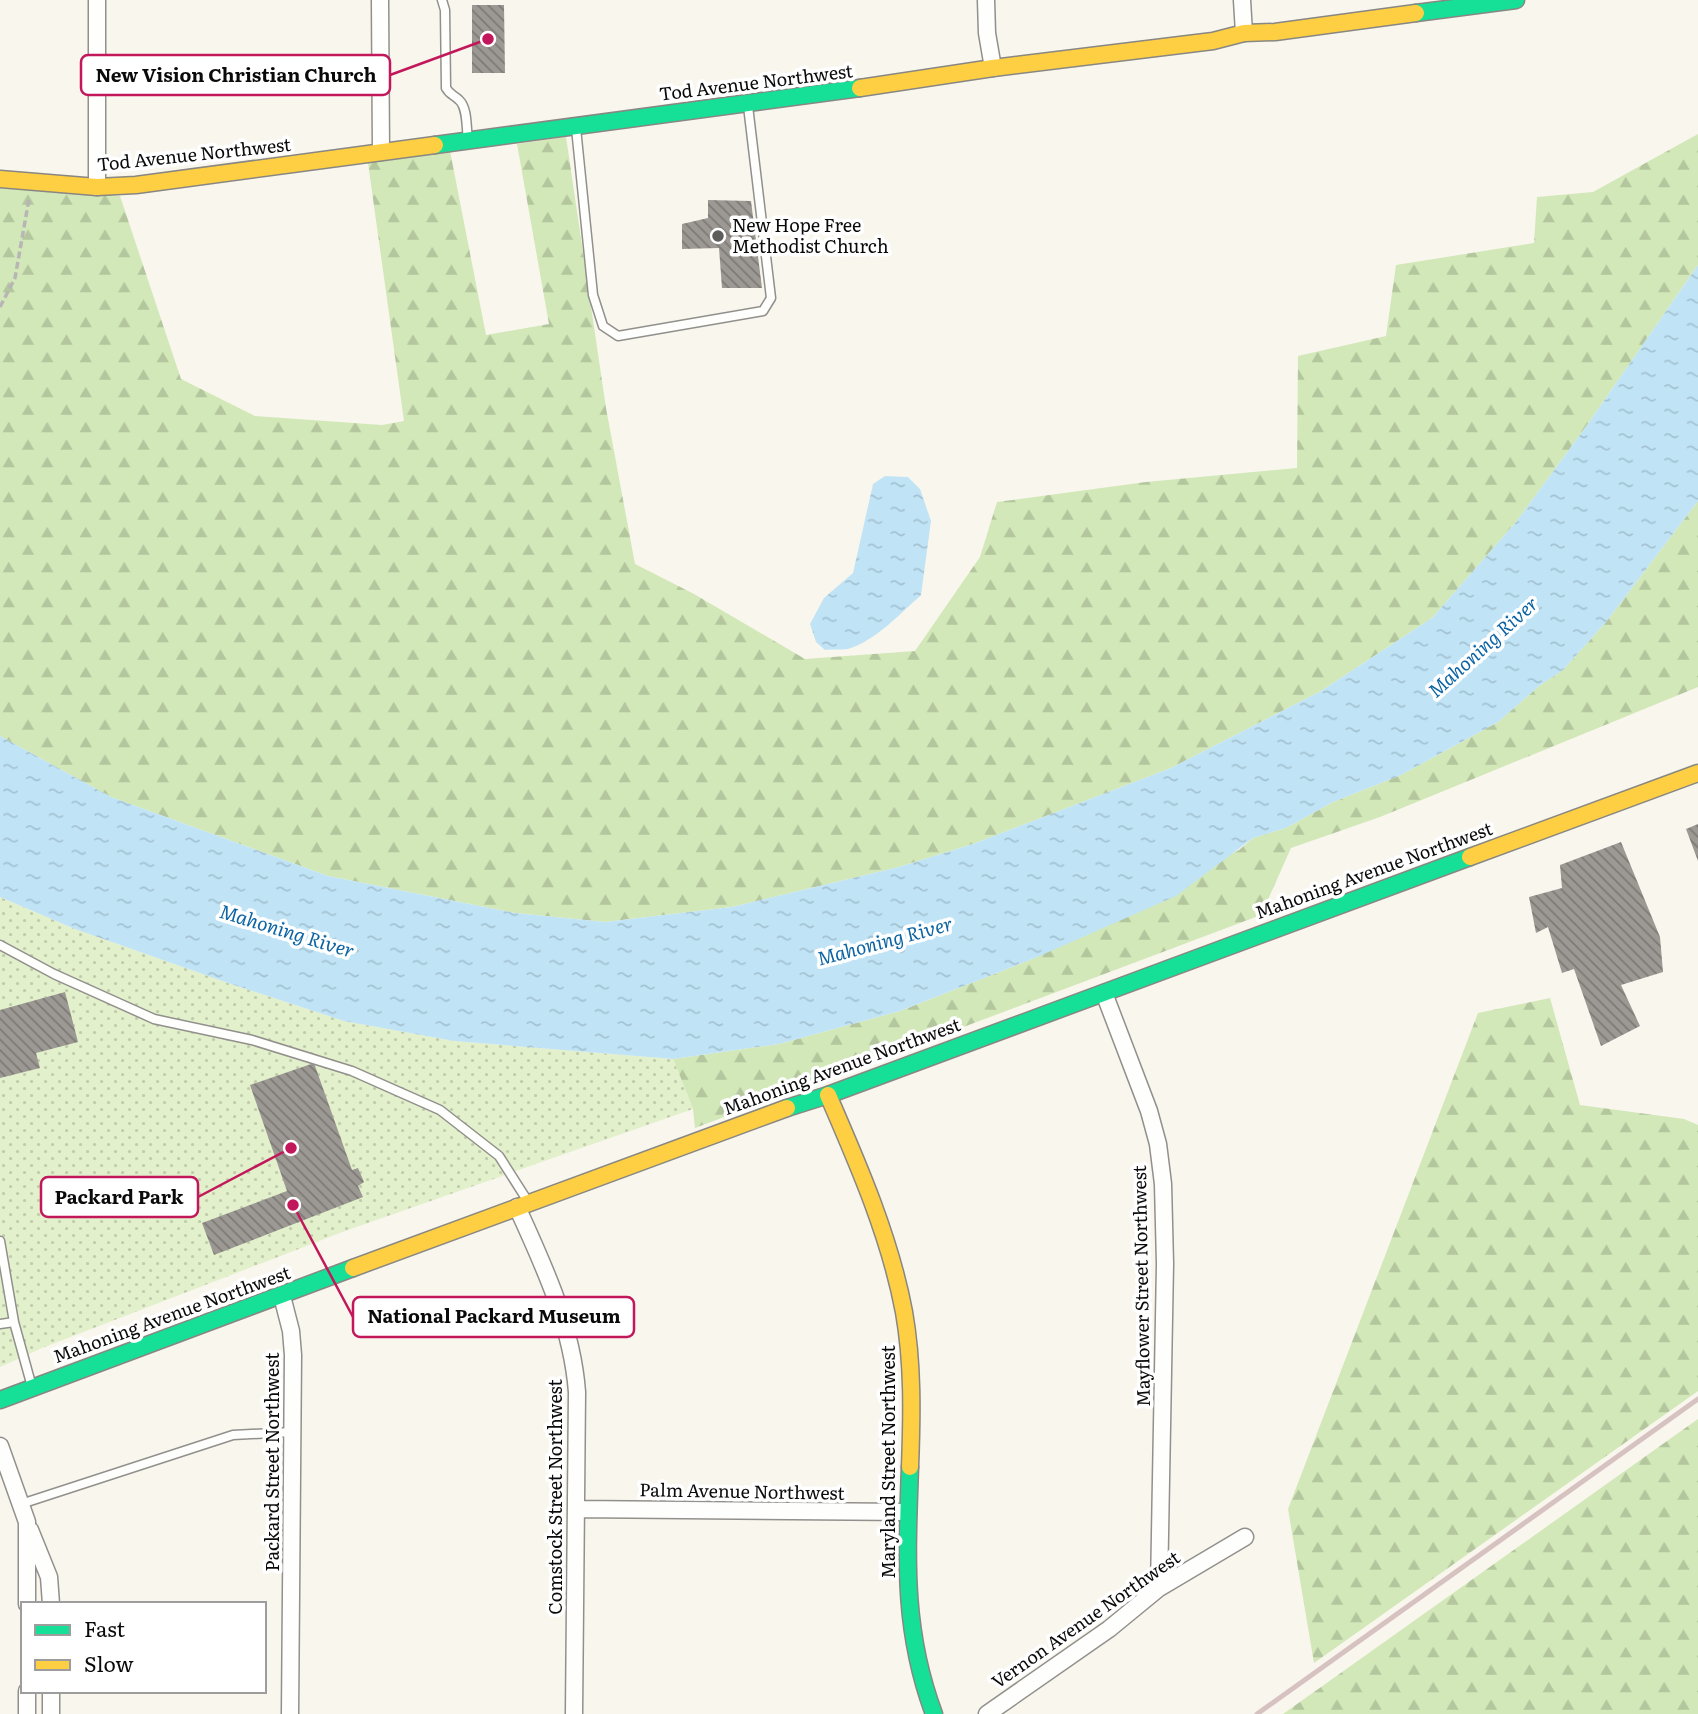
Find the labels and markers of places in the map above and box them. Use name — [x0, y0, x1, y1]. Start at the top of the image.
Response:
callout: New Vision Christian Church — [81, 55, 390, 95]
place label: New Hope Free Methodist Church — [732, 211, 889, 259]
marker: New Hope Free Methodist Church — [710, 228, 726, 244]
callout: Packard Park — [41, 1177, 198, 1217]
callout: National Packard Museum — [353, 1297, 634, 1337]

